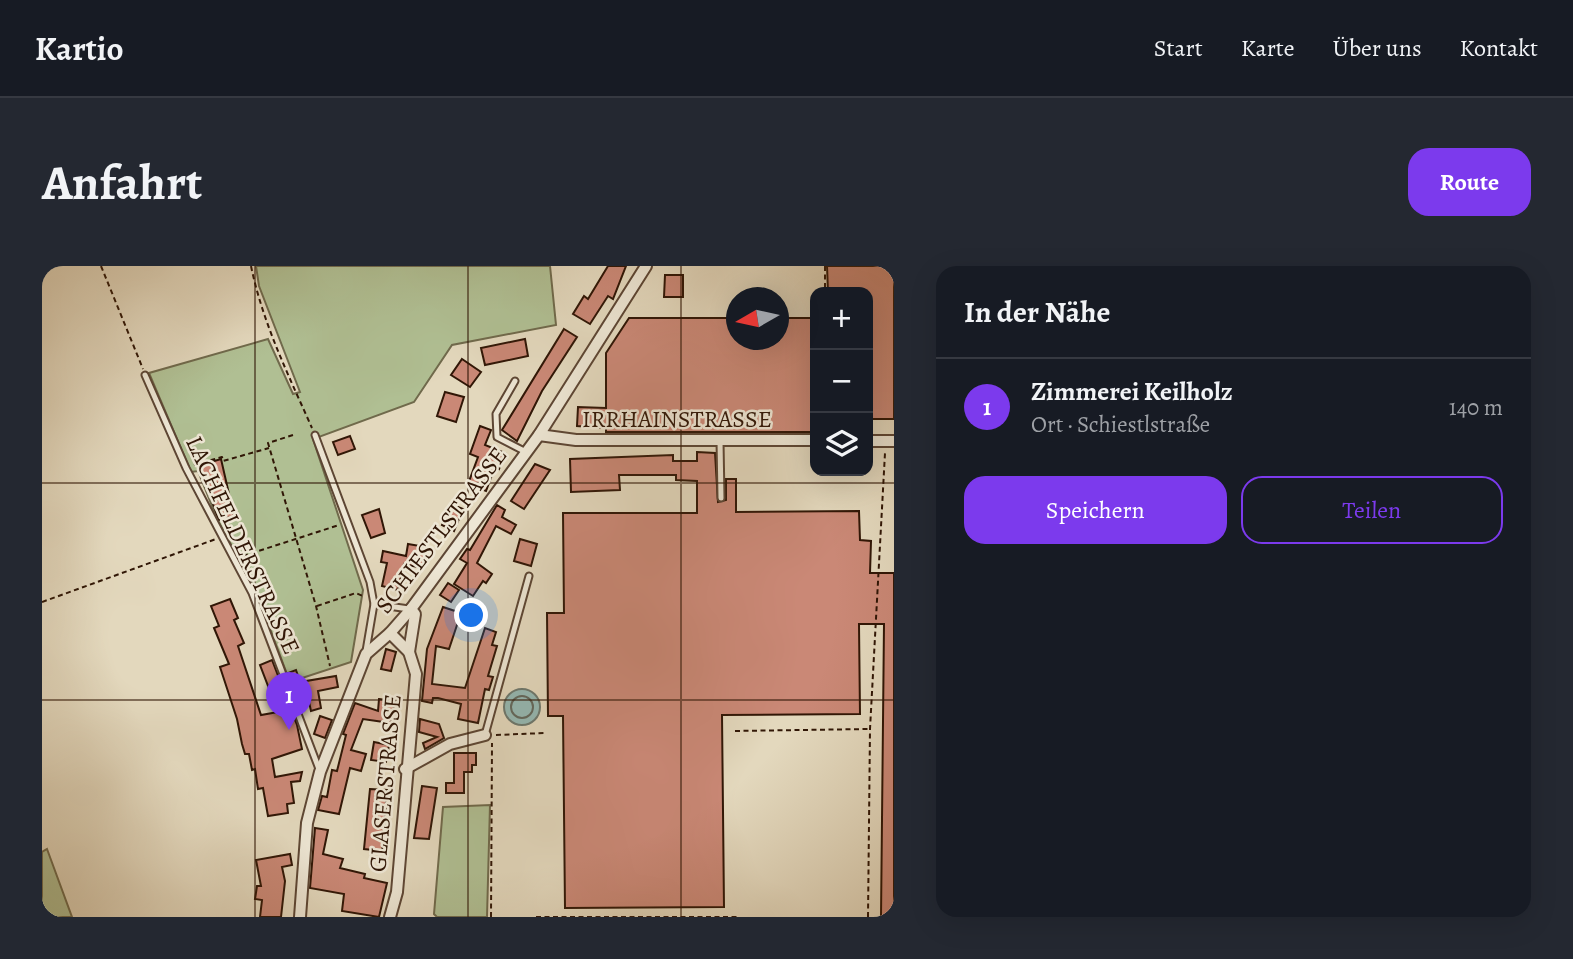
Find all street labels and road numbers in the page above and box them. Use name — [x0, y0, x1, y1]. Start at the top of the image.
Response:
street label: IRRHAINSTRASSE — [582, 403, 772, 435]
street label: LACHFELDERSTRASSE — [178, 431, 308, 659]
street label: SCHIESTLSTRASSE — [368, 440, 514, 620]
street label: GLASERSTRASSE — [361, 693, 409, 873]

